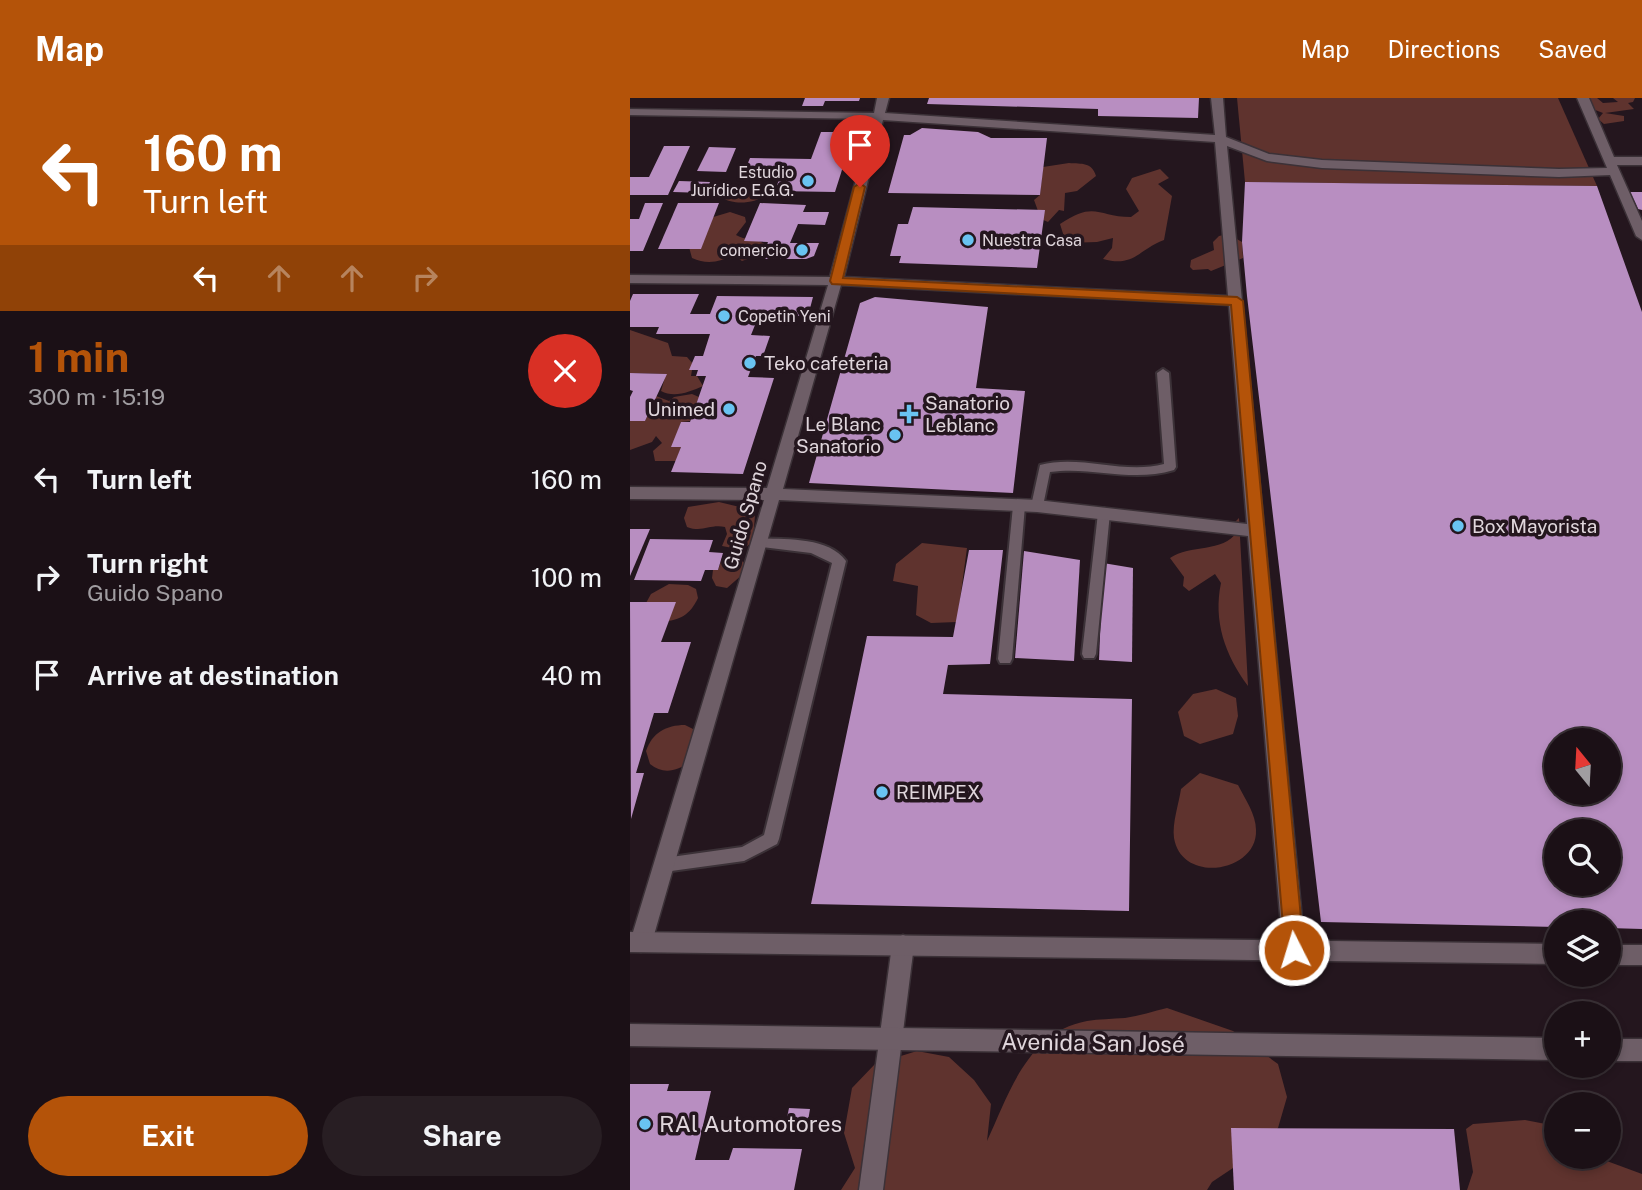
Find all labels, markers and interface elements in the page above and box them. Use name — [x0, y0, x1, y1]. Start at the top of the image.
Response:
text: Map — [35, 30, 104, 68]
text: Map — [1301, 35, 1350, 63]
text: Directions — [1388, 35, 1500, 63]
text: Saved — [1538, 35, 1607, 63]
pin — [830, 115, 890, 187]
text: 160 m — [143, 124, 283, 182]
icon: left — [28, 126, 119, 217]
icon: arrive — [841, 126, 879, 164]
place label: Estudio Jurídico E.G.G. — [690, 163, 794, 200]
marker: Estudio Jurídico E.G.G. — [800, 173, 816, 189]
text: Turn left — [143, 183, 268, 220]
place label: Nuestra Casa — [982, 231, 1082, 250]
marker: Nuestra Casa — [960, 232, 976, 248]
place label: comercio — [720, 241, 788, 260]
marker: comercio — [794, 242, 810, 258]
icon: left — [187, 259, 225, 297]
icon: ahead — [260, 259, 298, 297]
icon: ahead — [333, 259, 371, 297]
icon: right — [406, 259, 444, 297]
place label: Copetin Yeni — [738, 307, 831, 326]
marker: Copetin Yeni — [716, 308, 732, 324]
text: 1 min — [28, 332, 129, 381]
button: close — [528, 334, 602, 408]
place label: Teko cafeteria — [764, 352, 889, 374]
marker: Teko cafeteria — [742, 355, 758, 371]
text: 300 m · 15:19 — [28, 383, 165, 410]
place label: Sanatorio Leblanc — [925, 392, 1010, 436]
place label: Unimed — [647, 398, 715, 420]
marker: Unimed — [721, 401, 737, 417]
marker: Sanatorio Leblanc — [899, 404, 919, 424]
place label: Le Blanc Sanatorio — [796, 413, 881, 457]
marker: Le Blanc Sanatorio — [887, 427, 903, 443]
street label: Guido Spano — [719, 458, 771, 572]
icon: left — [28, 460, 66, 498]
text: Turn left — [87, 464, 192, 495]
text: 160 m — [531, 464, 602, 495]
place label: Box Mayorista — [1472, 515, 1597, 537]
marker: Box Mayorista — [1450, 518, 1466, 534]
text: Turn right — [87, 548, 209, 579]
icon: right — [28, 558, 66, 596]
text: 100 m — [531, 562, 602, 593]
text: Guido Spano — [87, 579, 223, 606]
icon: arrive — [28, 656, 66, 694]
text: Arrive at destination — [87, 660, 339, 691]
text: 40 m — [541, 660, 602, 691]
north arrow — [1544, 728, 1620, 805]
map controls — [1544, 728, 1621, 1169]
place label: REIMPEX — [896, 781, 980, 803]
marker: REIMPEX — [874, 784, 890, 800]
button: search — [1544, 819, 1621, 896]
button: layers — [1544, 910, 1621, 987]
position arrow — [1257, 913, 1331, 987]
button: + — [1544, 1001, 1621, 1078]
street label: Avenida San José — [1001, 1027, 1185, 1058]
button: − — [1544, 1092, 1621, 1169]
button: Exit — [28, 1096, 308, 1176]
button: Share — [322, 1096, 602, 1176]
place label: RAl Automotores — [659, 1110, 842, 1137]
marker: RAl Automotores — [637, 1116, 653, 1132]

